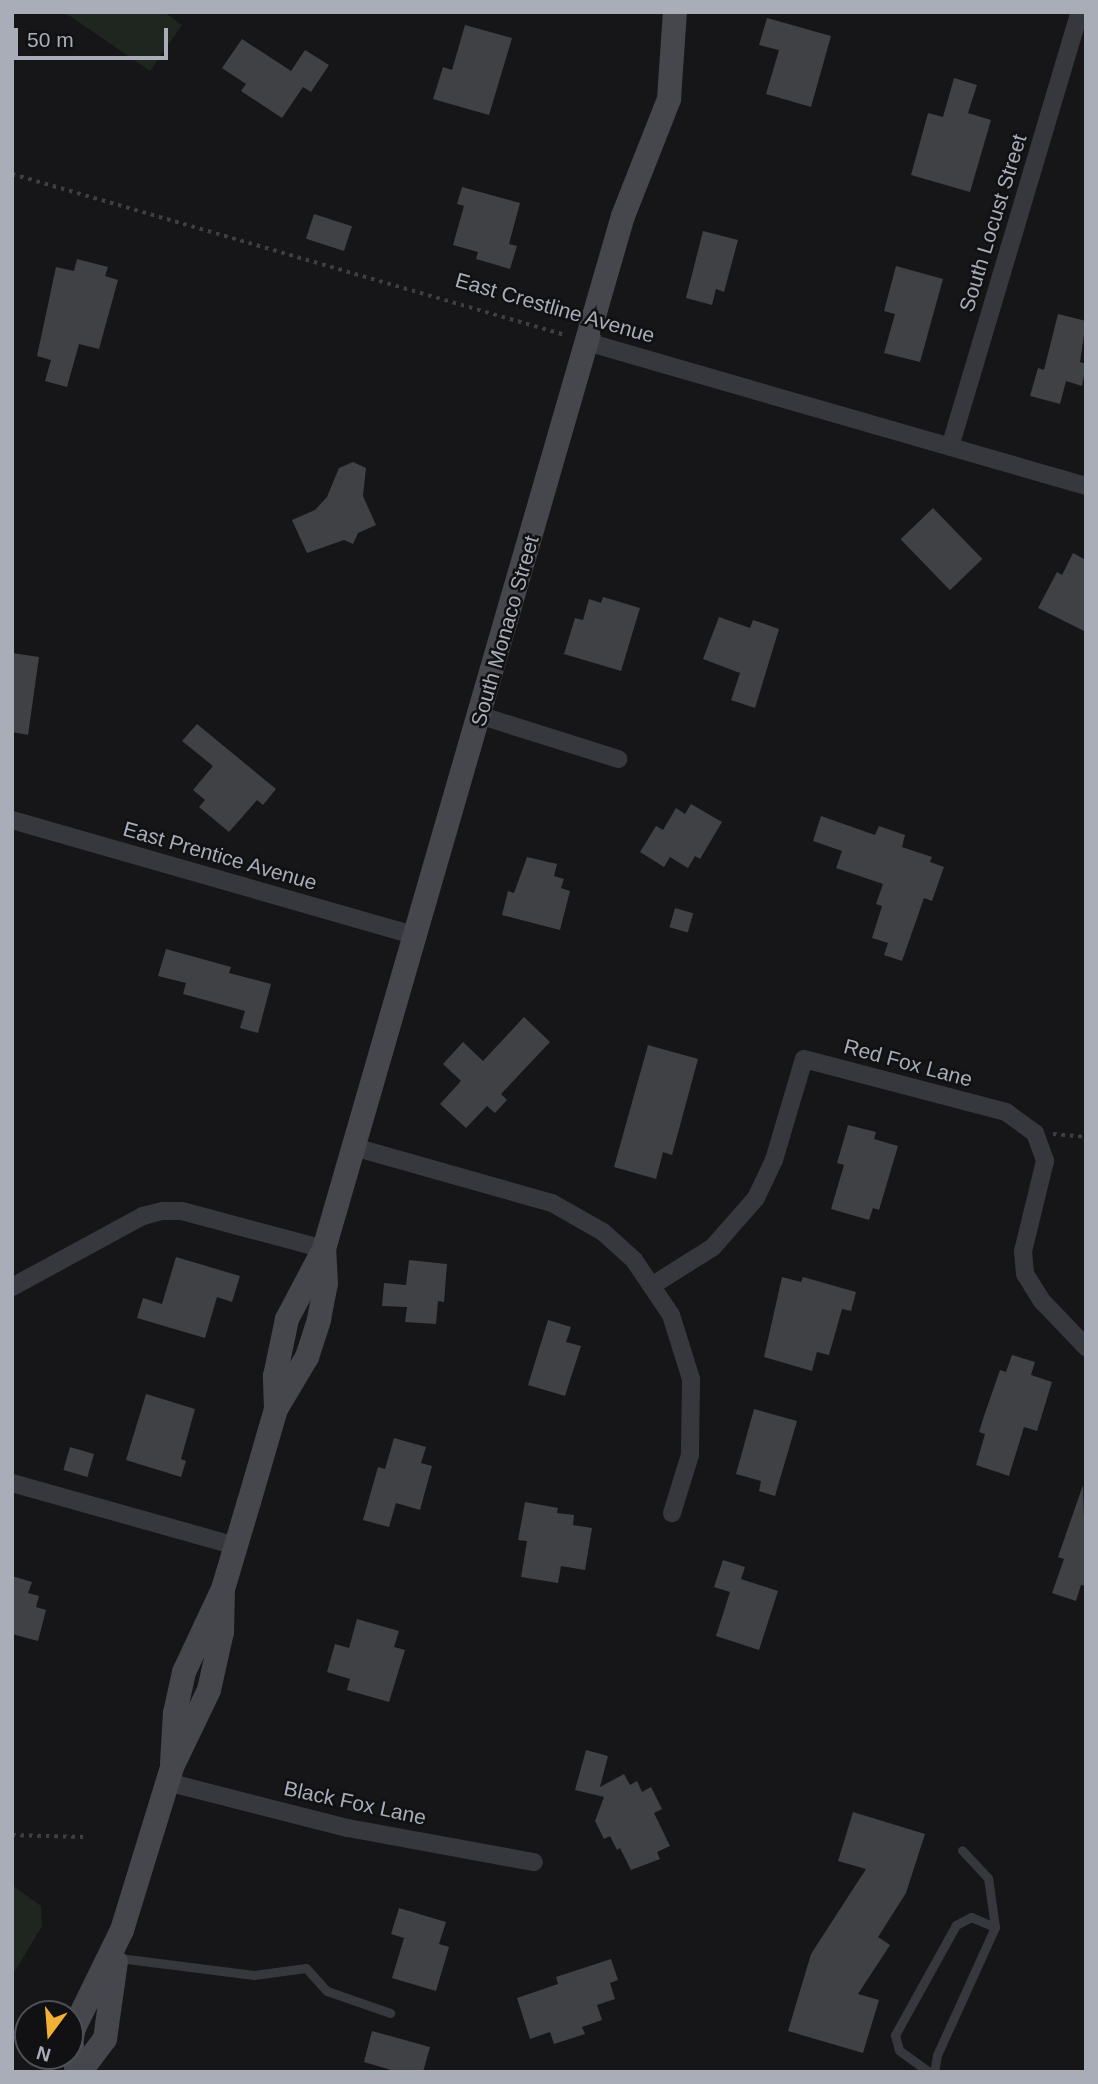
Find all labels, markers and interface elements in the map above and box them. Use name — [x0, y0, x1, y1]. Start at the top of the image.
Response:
scale bar — [18, 14, 172, 58]
text: 50 m — [27, 28, 74, 51]
street label: South Locust Street — [954, 131, 1032, 315]
street label: East Crestline Avenue — [452, 267, 658, 349]
street label: South Monaco Street — [466, 533, 544, 729]
street label: East Prentice Avenue — [120, 816, 320, 896]
street label: Red Fox Lane — [841, 1034, 975, 1092]
street label: Black Fox Lane — [282, 1776, 428, 1830]
north arrow — [14, 2000, 84, 2070]
text: N — [34, 2042, 53, 2066]

